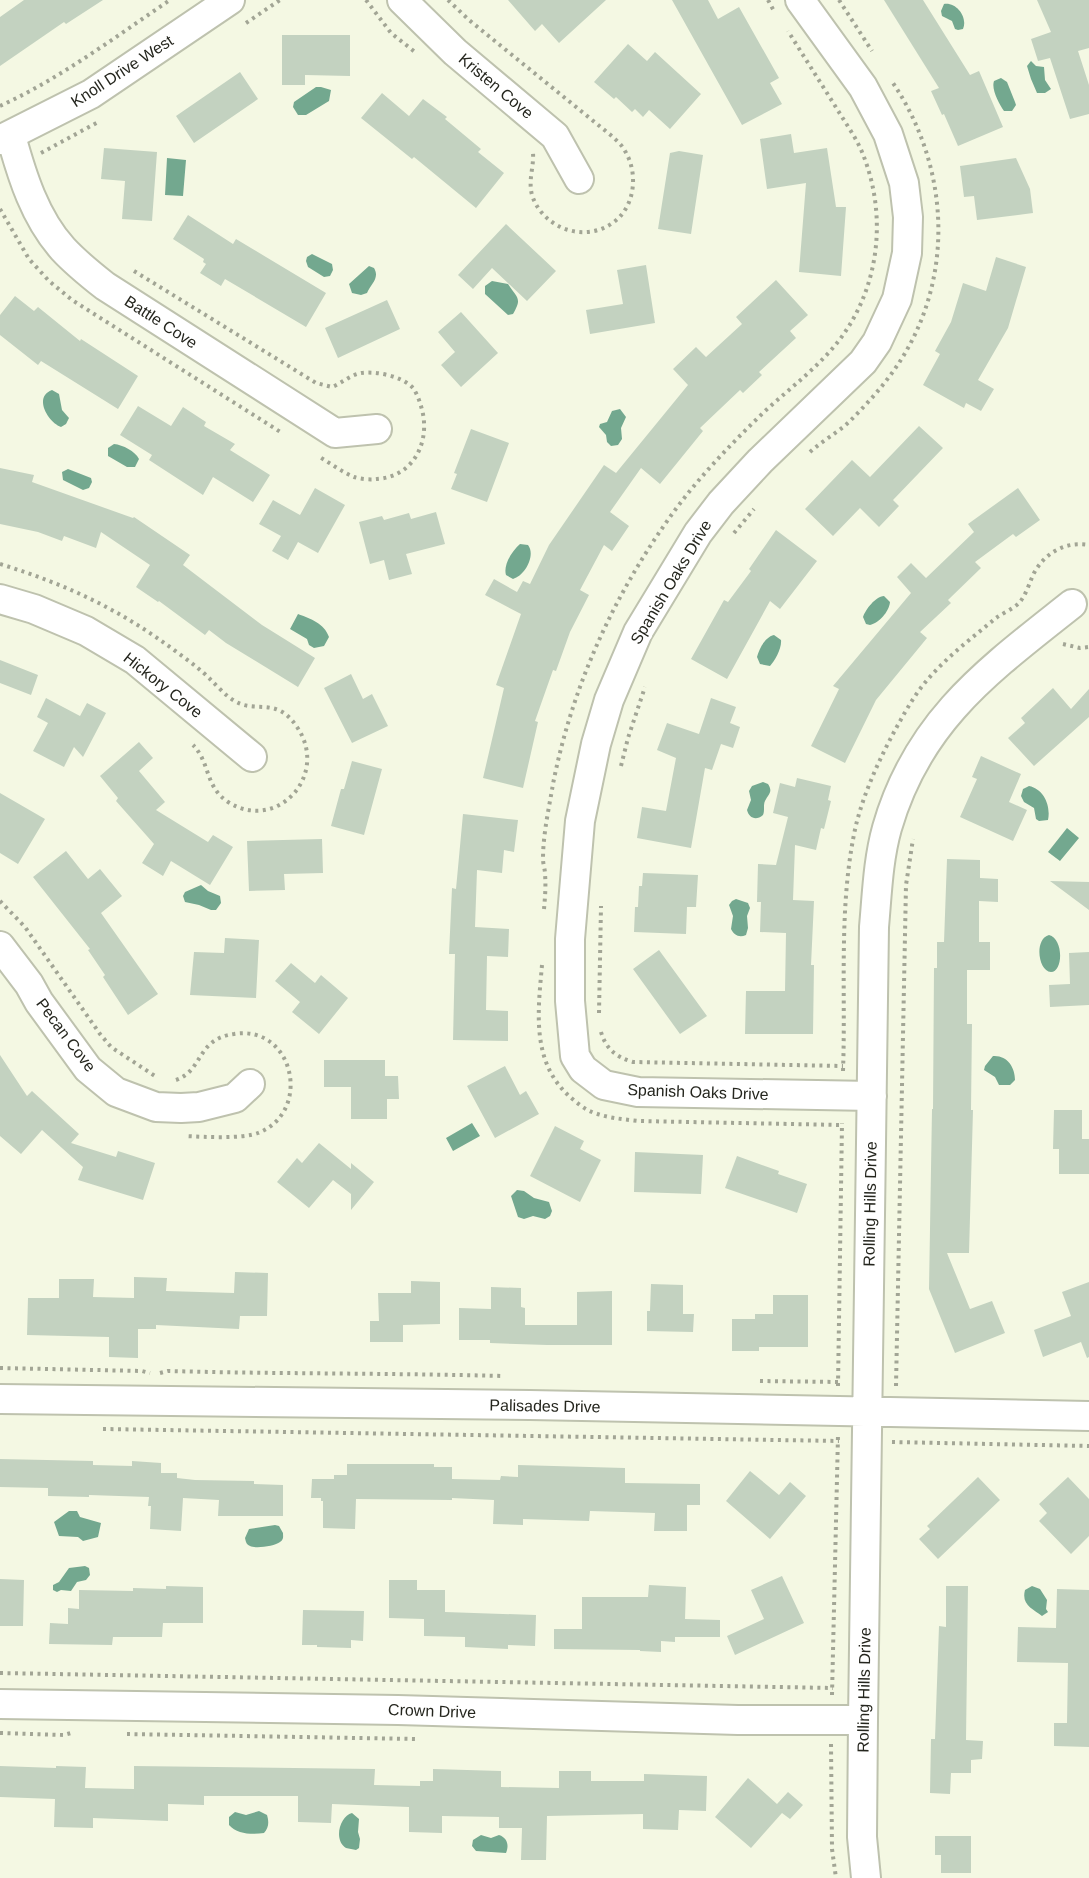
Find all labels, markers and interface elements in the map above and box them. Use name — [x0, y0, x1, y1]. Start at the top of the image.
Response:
street label: Knoll Drive West — [68, 31, 177, 110]
street label: Kristen Cove — [455, 50, 537, 122]
street label: Battle Cove — [122, 292, 200, 352]
street label: Spanish Oaks Drive — [627, 517, 715, 647]
street label: Hickory Cove — [120, 649, 206, 721]
street label: Pecan Cove — [33, 995, 99, 1075]
street label: Spanish Oaks Drive — [627, 1081, 769, 1103]
street label: Rolling Hills Drive — [860, 1141, 880, 1267]
street label: Palisades Drive — [489, 1397, 601, 1415]
street label: Rolling Hills Drive — [854, 1627, 874, 1753]
street label: Crown Drive — [388, 1701, 476, 1721]

